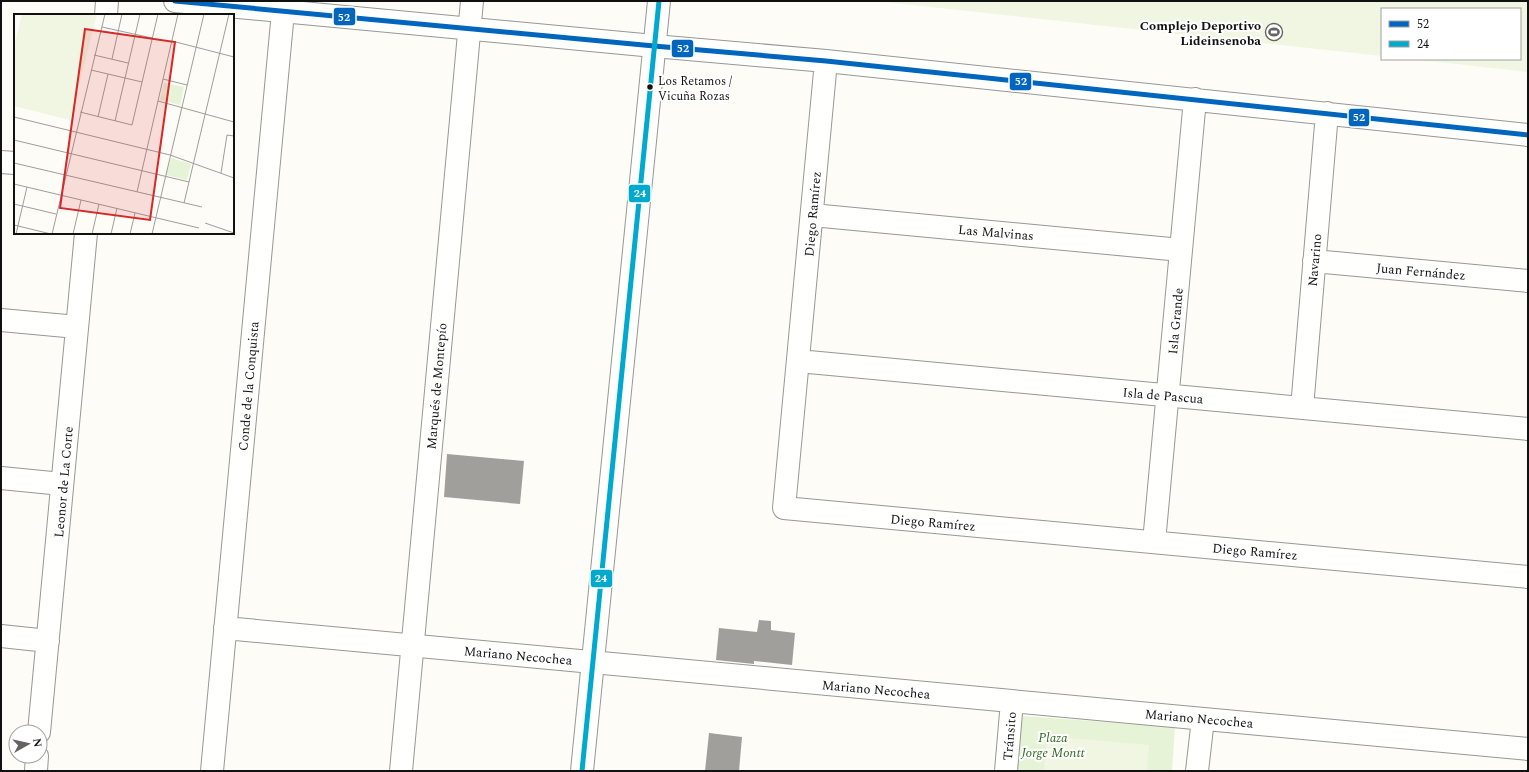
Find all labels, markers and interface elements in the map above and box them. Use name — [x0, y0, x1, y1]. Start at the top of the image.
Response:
line badge: 52 — [333, 7, 356, 26]
legend — [1381, 8, 1521, 60]
text: 52 — [338, 9, 350, 26]
inset map — [14, 14, 234, 234]
text: 52 — [1417, 15, 1429, 34]
place label: Complejo Deportivo Lideinsenoba — [1140, 16, 1261, 51]
sports icon: Complejo Deportivo Lideinsenoba — [1264, 22, 1284, 42]
text: 24 — [1417, 35, 1429, 54]
line badge: 52 — [671, 39, 694, 58]
text: 52 — [677, 40, 689, 57]
place label: Los Retamos / Vicuña Rozas — [658, 72, 732, 106]
line badge: 52 — [1009, 72, 1032, 91]
text: 52 — [1015, 73, 1027, 90]
marker: Los Retamos / Vicuña Rozas — [645, 82, 655, 92]
line badge: 52 — [1348, 108, 1370, 127]
text: 52 — [1353, 109, 1365, 126]
street label: Diego Ramírez — [799, 171, 827, 258]
line badge: 24 — [628, 184, 651, 203]
text: 24 — [634, 185, 647, 202]
street label: Las Malvinas — [957, 220, 1035, 246]
street label: Navarino — [1303, 233, 1327, 287]
street label: Juan Fernández — [1375, 258, 1466, 286]
street label: Isla Grande — [1163, 287, 1189, 355]
street label: Conde de la Conquista — [233, 320, 265, 452]
street label: Marqués de Montepío — [422, 322, 452, 450]
street label: Isla de Pascua — [1122, 383, 1205, 410]
street label: Leonor de La Corte — [49, 426, 79, 539]
street label: Diego Ramírez — [889, 509, 976, 537]
street label: Diego Ramírez — [1211, 538, 1298, 566]
line badge: 24 — [590, 569, 613, 588]
text: 24 — [595, 570, 608, 587]
street label: Mariano Necochea — [463, 641, 574, 671]
street label: Mariano Necochea — [821, 675, 932, 705]
street label: Mariano Necochea — [1144, 704, 1255, 734]
street label: Tránsito — [998, 711, 1022, 761]
north arrow — [8, 724, 48, 764]
park label: Plaza Jorge Montt — [1020, 728, 1086, 763]
text: N — [28, 737, 46, 748]

